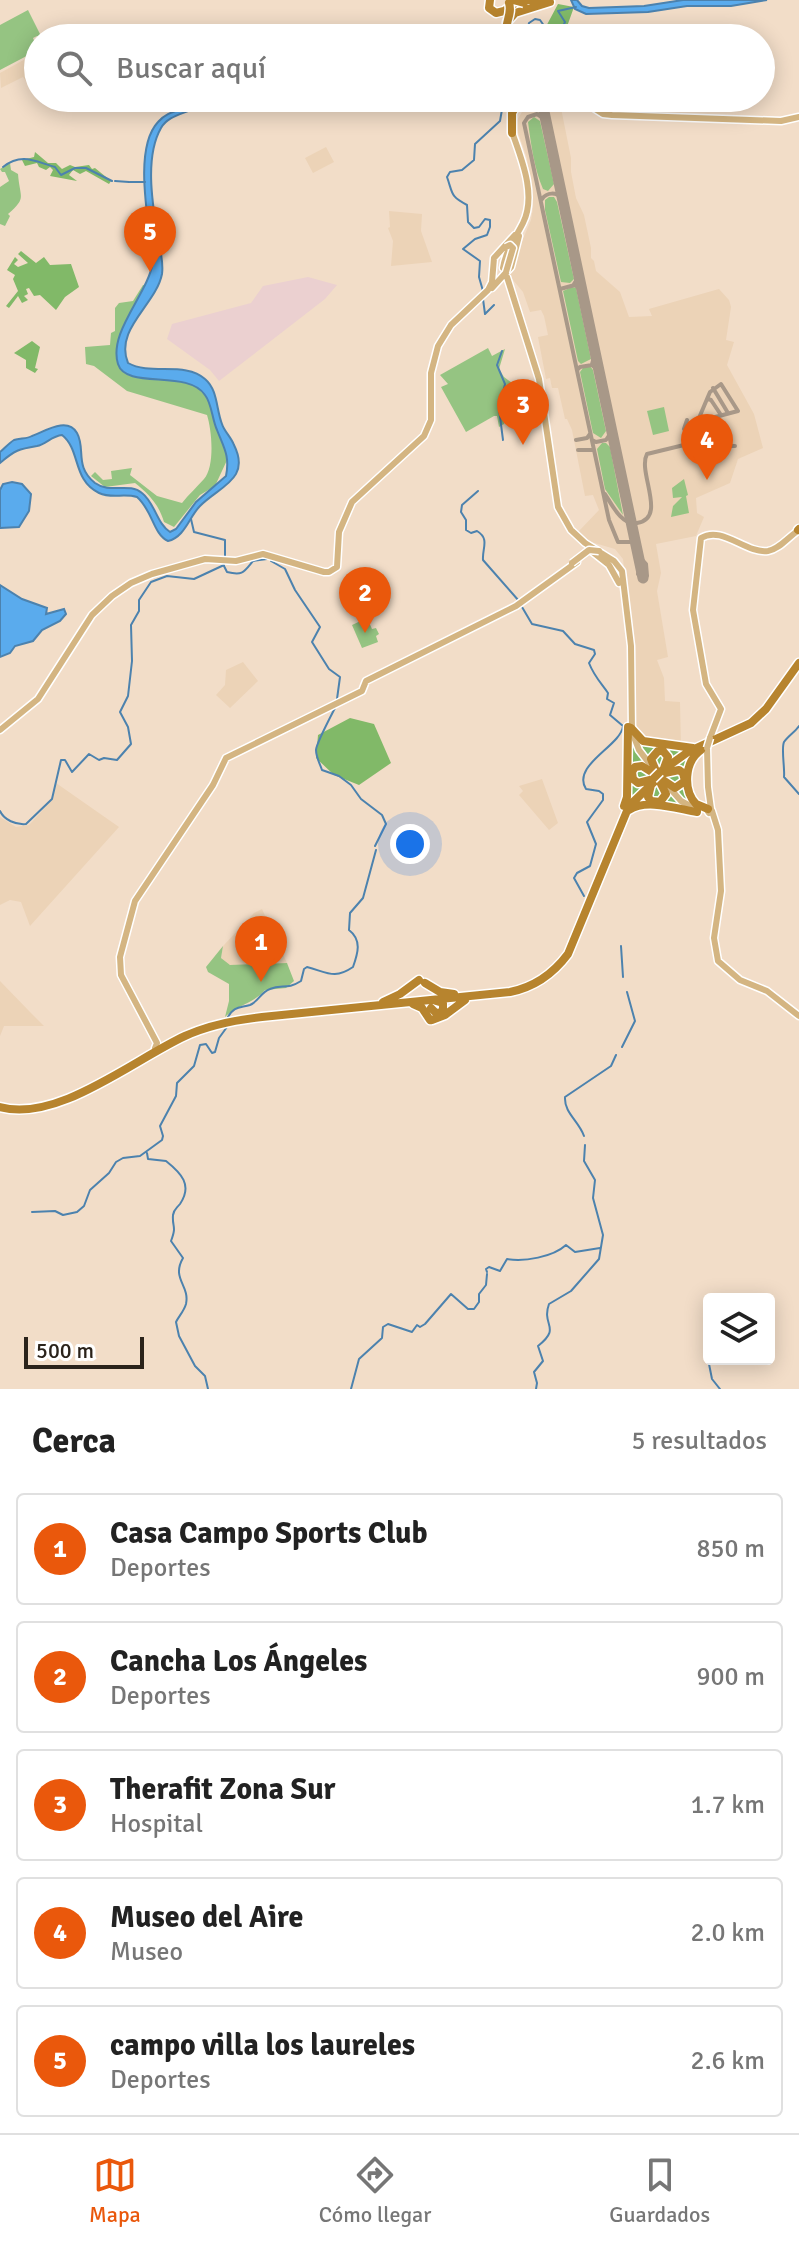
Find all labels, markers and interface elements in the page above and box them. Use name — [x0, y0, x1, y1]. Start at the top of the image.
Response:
search box — [24, 24, 775, 112]
icon: search — [52, 46, 96, 90]
text: Buscar aquí — [116, 50, 266, 87]
pin: 5 — [124, 206, 176, 272]
pin: 3 — [497, 379, 549, 445]
pin: 4 — [681, 414, 733, 480]
pin: 2 — [339, 567, 391, 633]
your location — [390, 824, 430, 864]
pin: 1 — [235, 916, 287, 982]
map controls — [703, 1293, 775, 1365]
button: layers — [703, 1293, 775, 1365]
scale bar — [24, 1333, 144, 1369]
text: 500 m — [36, 1337, 94, 1364]
text: Cerca — [32, 1420, 116, 1462]
text: 5 resultados — [631, 1425, 767, 1457]
text: Casa Campo Sports Club — [110, 1515, 428, 1552]
text: 1 — [53, 1533, 67, 1565]
text: 850 m — [696, 1533, 765, 1565]
text: Deportes — [110, 1552, 211, 1584]
text: Cancha Los Ángeles — [110, 1643, 367, 1680]
text: 2 — [53, 1661, 67, 1693]
text: 900 m — [696, 1661, 765, 1693]
text: Deportes — [110, 1680, 211, 1712]
text: Therafit Zona Sur — [110, 1771, 336, 1808]
text: 3 — [53, 1789, 67, 1821]
text: 1.7 km — [691, 1789, 765, 1821]
text: Hospital — [110, 1808, 203, 1840]
text: Museo del Aire — [110, 1899, 303, 1936]
text: 4 — [53, 1917, 67, 1949]
text: 2.0 km — [691, 1917, 765, 1949]
text: Museo — [110, 1936, 183, 1968]
text: campo villa los laureles — [110, 2027, 415, 2064]
text: 5 — [53, 2045, 67, 2077]
text: 2.6 km — [691, 2045, 765, 2077]
text: Deportes — [110, 2064, 211, 2096]
tab: Mapa — [89, 2153, 141, 2228]
tab: Cómo llegar — [319, 2153, 431, 2228]
tab: Guardados — [609, 2153, 710, 2228]

